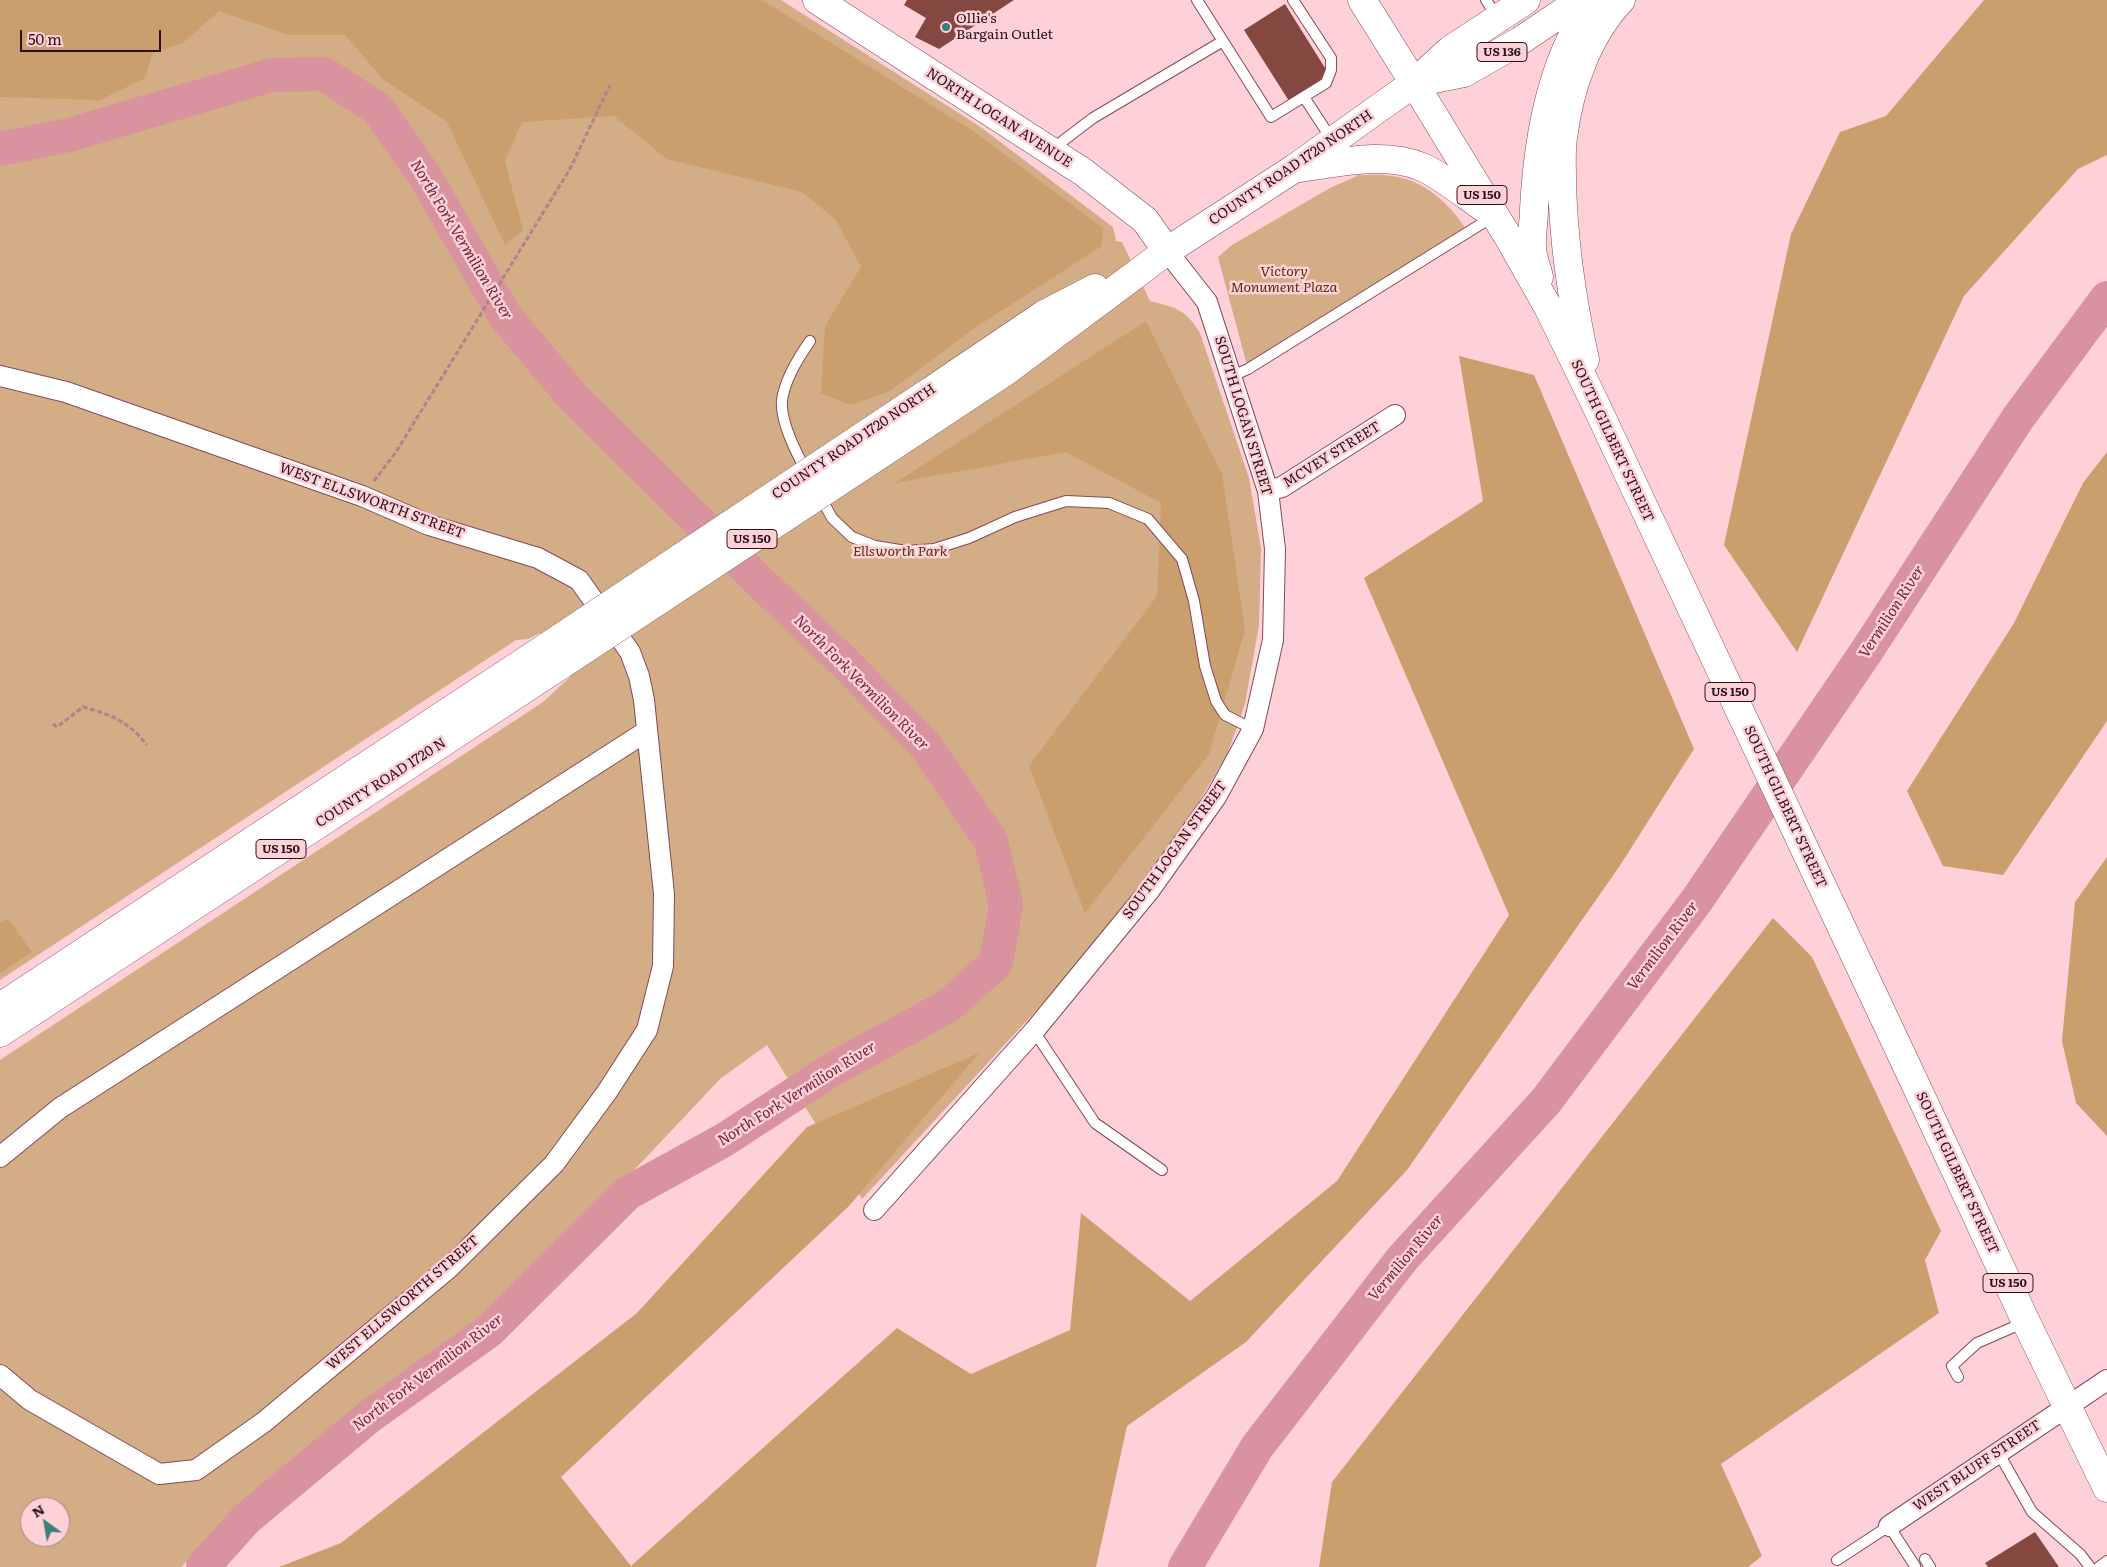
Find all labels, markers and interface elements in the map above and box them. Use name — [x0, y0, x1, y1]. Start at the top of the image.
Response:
place label: Ollie's Bargain Outlet — [956, 11, 1053, 44]
scale bar — [22, 20, 164, 52]
marker: Ollie's Bargain Outlet — [940, 21, 952, 33]
text: 50 m — [28, 27, 62, 50]
road number: US 136 — [1477, 42, 1527, 62]
street label: NORTH LOGAN AVENUE — [923, 64, 1075, 172]
street label: COUNTY ROAD 1720 NORTH — [1206, 107, 1376, 229]
water label: North Fork Vermilion River — [406, 157, 516, 323]
road number: US 150 — [1457, 186, 1507, 204]
park label: Victory Monument Plaza — [1231, 264, 1337, 296]
street label: SOUTH LOGAN STREET — [1211, 334, 1275, 498]
street label: SOUTH GILBERT STREET — [1567, 357, 1657, 525]
street label: COUNTY ROAD 1720 NORTH — [769, 381, 939, 503]
street label: MCVEY STREET — [1280, 418, 1384, 492]
street label: WEST ELLSWORTH STREET — [277, 460, 467, 542]
road number: US 150 — [727, 530, 777, 548]
park label: Ellsworth Park — [853, 544, 947, 560]
water label: Vermilion River — [1855, 562, 1929, 662]
water label: North Fork Vermilion River — [790, 612, 932, 754]
road number: US 150 — [1705, 682, 1755, 702]
street label: SOUTH GILBERT STREET — [1740, 723, 1830, 891]
street label: COUNTY ROAD 1720 N — [313, 735, 449, 831]
street label: SOUTH LOGAN STREET — [1119, 778, 1231, 922]
road number: US 150 — [256, 840, 306, 859]
water label: Vermilion River — [1624, 898, 1702, 994]
water label: North Fork Vermilion River — [715, 1038, 879, 1150]
street label: SOUTH GILBERT STREET — [1912, 1089, 2002, 1257]
water label: Vermilion River — [1365, 1211, 1447, 1305]
street label: WEST ELLSWORTH STREET — [323, 1232, 483, 1374]
road number: US 150 — [1983, 1274, 2033, 1292]
water label: North Fork Vermilion River — [349, 1311, 507, 1435]
street label: WEST BLUFF STREET — [1910, 1417, 2044, 1515]
north arrow — [20, 1497, 70, 1547]
text: N — [27, 1499, 48, 1522]

